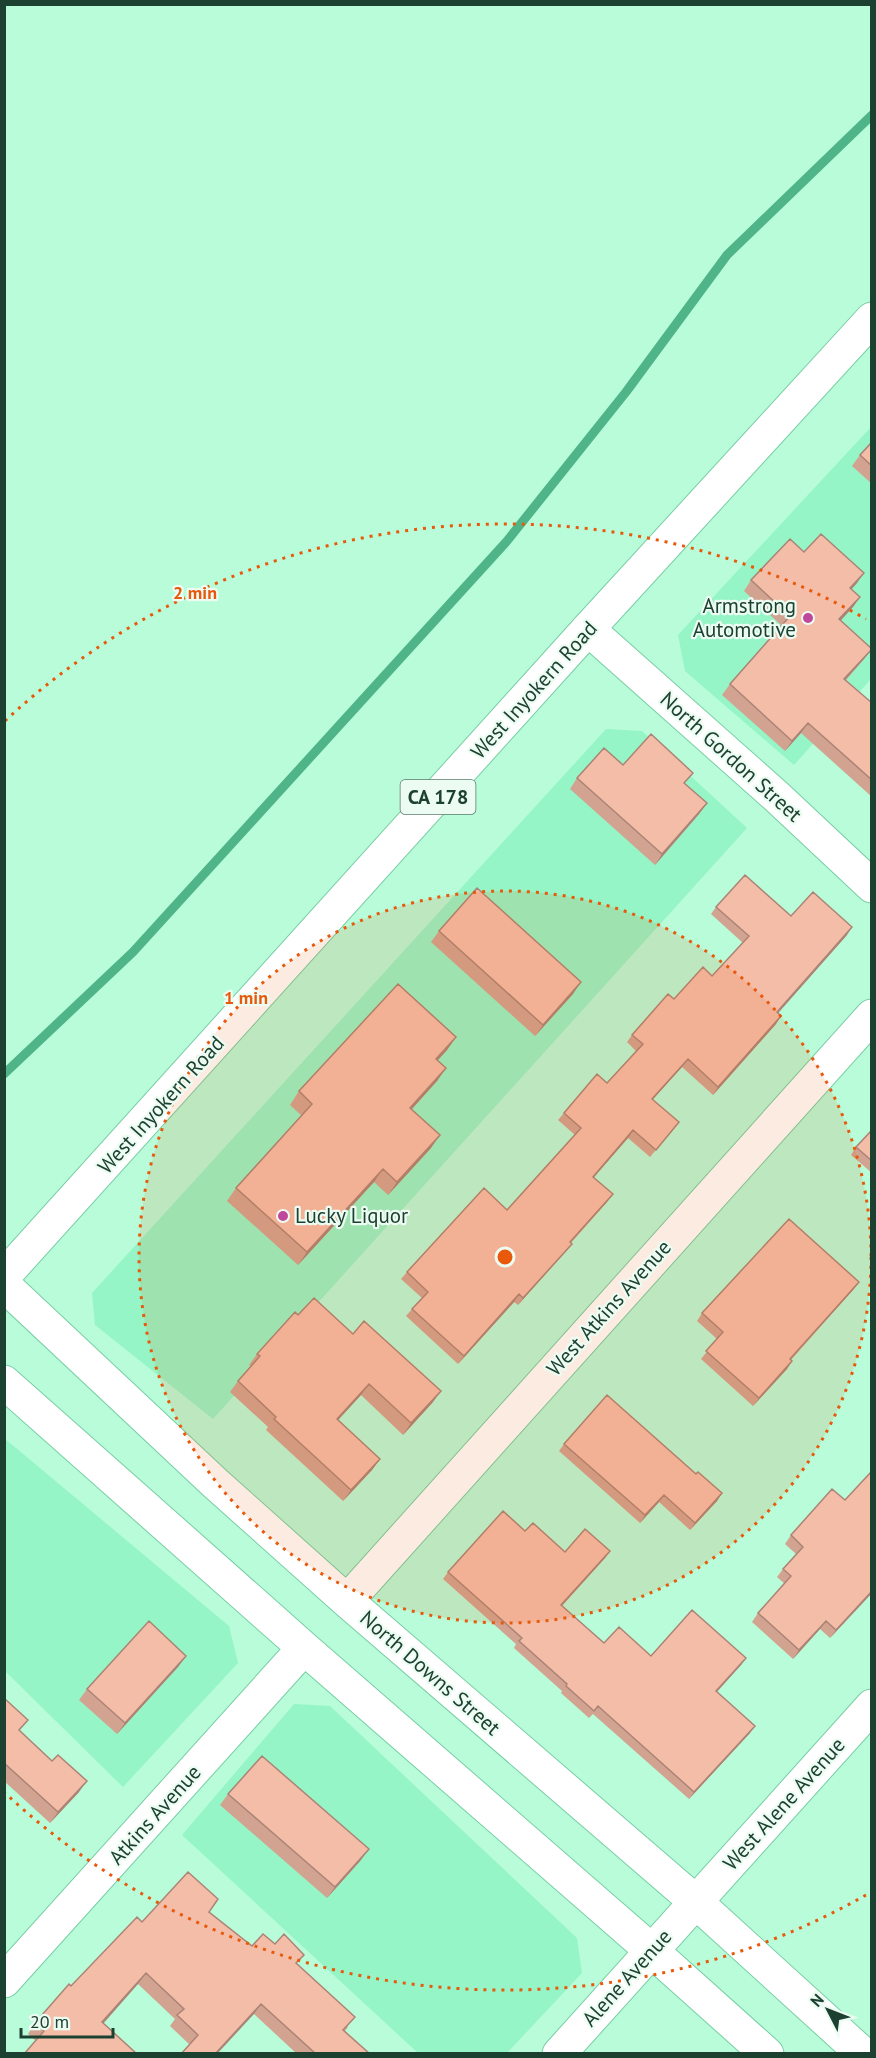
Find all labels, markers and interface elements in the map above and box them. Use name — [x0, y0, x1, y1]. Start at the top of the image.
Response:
text: 2 min — [173, 581, 217, 604]
place label: Armstrong Automotive — [693, 592, 796, 643]
marker: Armstrong Automotive — [801, 611, 815, 625]
street label: West Inyokern Road — [465, 615, 603, 764]
street label: North Gordon Street — [655, 686, 808, 828]
road number: CA 178 — [400, 780, 476, 814]
text: 1 min — [224, 986, 268, 1009]
street label: West Inyokern Road — [92, 1030, 230, 1179]
place label: Lucky Liquor — [295, 1202, 408, 1229]
marker: Lucky Liquor — [276, 1209, 290, 1223]
street label: West Atkins Avenue — [540, 1234, 677, 1381]
centre of rings — [495, 1247, 515, 1267]
street label: North Downs Street — [355, 1604, 506, 1741]
street label: West Alene Avenue — [717, 1732, 850, 1876]
street label: Atkins Avenue — [103, 1759, 207, 1870]
street label: Alene Avenue — [576, 1923, 677, 2032]
north arrow — [798, 1980, 858, 2040]
text: N — [806, 1989, 828, 2011]
scale bar — [21, 2001, 112, 2039]
text: 20 m — [30, 2010, 69, 2033]

